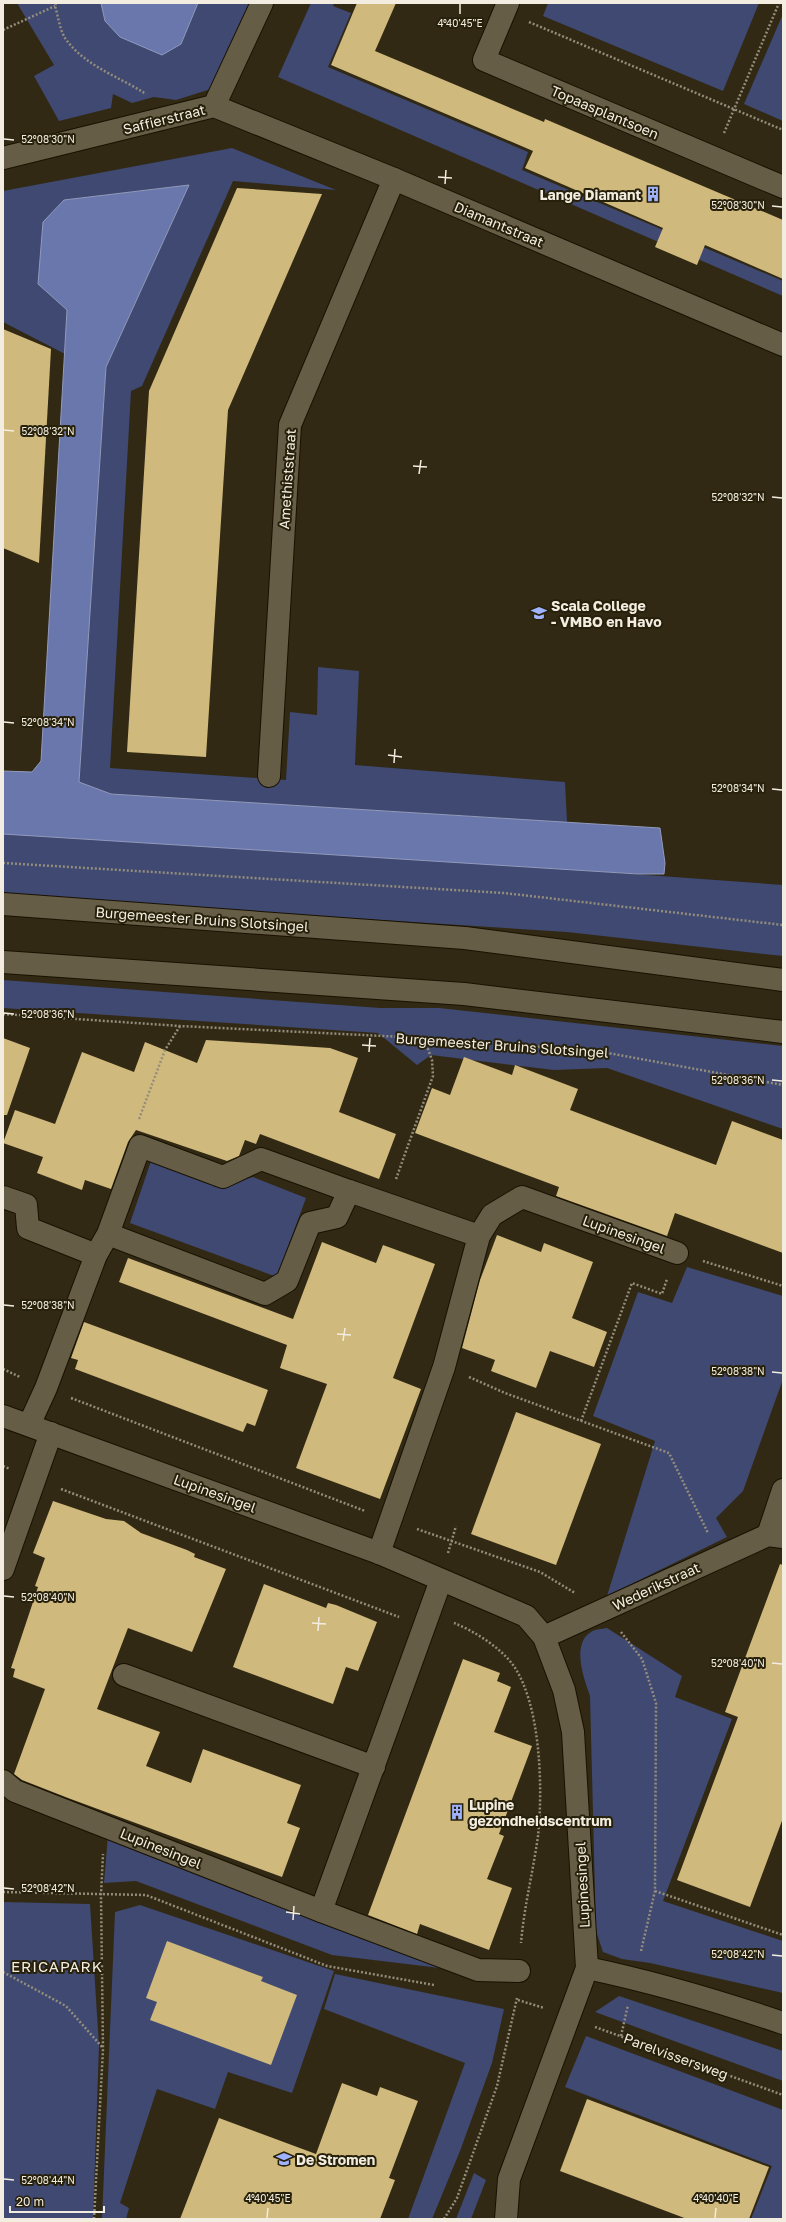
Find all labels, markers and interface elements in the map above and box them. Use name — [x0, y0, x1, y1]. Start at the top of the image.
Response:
text: 4°40'45"E — [438, 17, 483, 29]
street label: Topaasplantsoen — [549, 82, 661, 142]
street label: Saffierstraat — [121, 101, 207, 137]
text: 52°08'30"N — [21, 133, 75, 145]
building icon: Lange Diamant — [644, 185, 662, 203]
place label: Lange Diamant — [540, 186, 641, 203]
street label: Diamantstraat — [452, 198, 546, 250]
text: 52°08'30"N — [711, 199, 765, 211]
text: 52°08'32"N — [21, 425, 75, 437]
street label: Amethiststraat — [275, 428, 299, 530]
text: 52°08'32"N — [711, 491, 765, 503]
place label: Scala College - VMBO en Havo — [551, 597, 662, 630]
school or university icon: Scala College - VMBO en Havo — [530, 604, 548, 622]
text: 52°08'34"N — [21, 716, 75, 728]
text: 52°08'34"N — [711, 782, 765, 794]
street label: Burgemeester Bruins Slotsingel — [95, 903, 309, 935]
text: 52°08'36"N — [21, 1008, 75, 1020]
street label: Burgemeester Bruins Slotsingel — [395, 1029, 609, 1061]
text: 52°08'36"N — [711, 1074, 765, 1086]
street label: Lupinesingel — [581, 1211, 667, 1257]
text: 52°08'38"N — [21, 1299, 75, 1311]
text: 52°08'38"N — [711, 1365, 765, 1377]
street label: Lupinesingel — [172, 1470, 258, 1516]
street label: Wederikstraat — [610, 1558, 702, 1614]
text: 52°08'40"N — [21, 1591, 75, 1603]
text: 52°08'40"N — [711, 1657, 765, 1669]
place label: Lupine gezondheidscentrum — [469, 1796, 612, 1829]
building icon: Lupine gezondheidscentrum — [448, 1803, 466, 1821]
street label: Lupinesingel — [118, 1824, 204, 1872]
street label: Lupinesingel — [571, 1841, 593, 1929]
text: 52°08'42"N — [21, 1882, 75, 1894]
text: 52°08'42"N — [711, 1948, 765, 1960]
district label: ERICAPARK — [11, 1957, 103, 1975]
street label: Parelvissersweg — [621, 2029, 731, 2083]
school or university icon: De Stromen — [275, 2150, 293, 2168]
place label: De Stromen — [296, 2151, 375, 2168]
text: 52°08'44"N — [21, 2174, 75, 2186]
scale bar — [10, 2188, 104, 2214]
text: 4°40'45"E — [246, 2192, 291, 2204]
text: 4°40'40"E — [693, 2192, 739, 2204]
text: 20 m — [16, 2194, 44, 2209]

